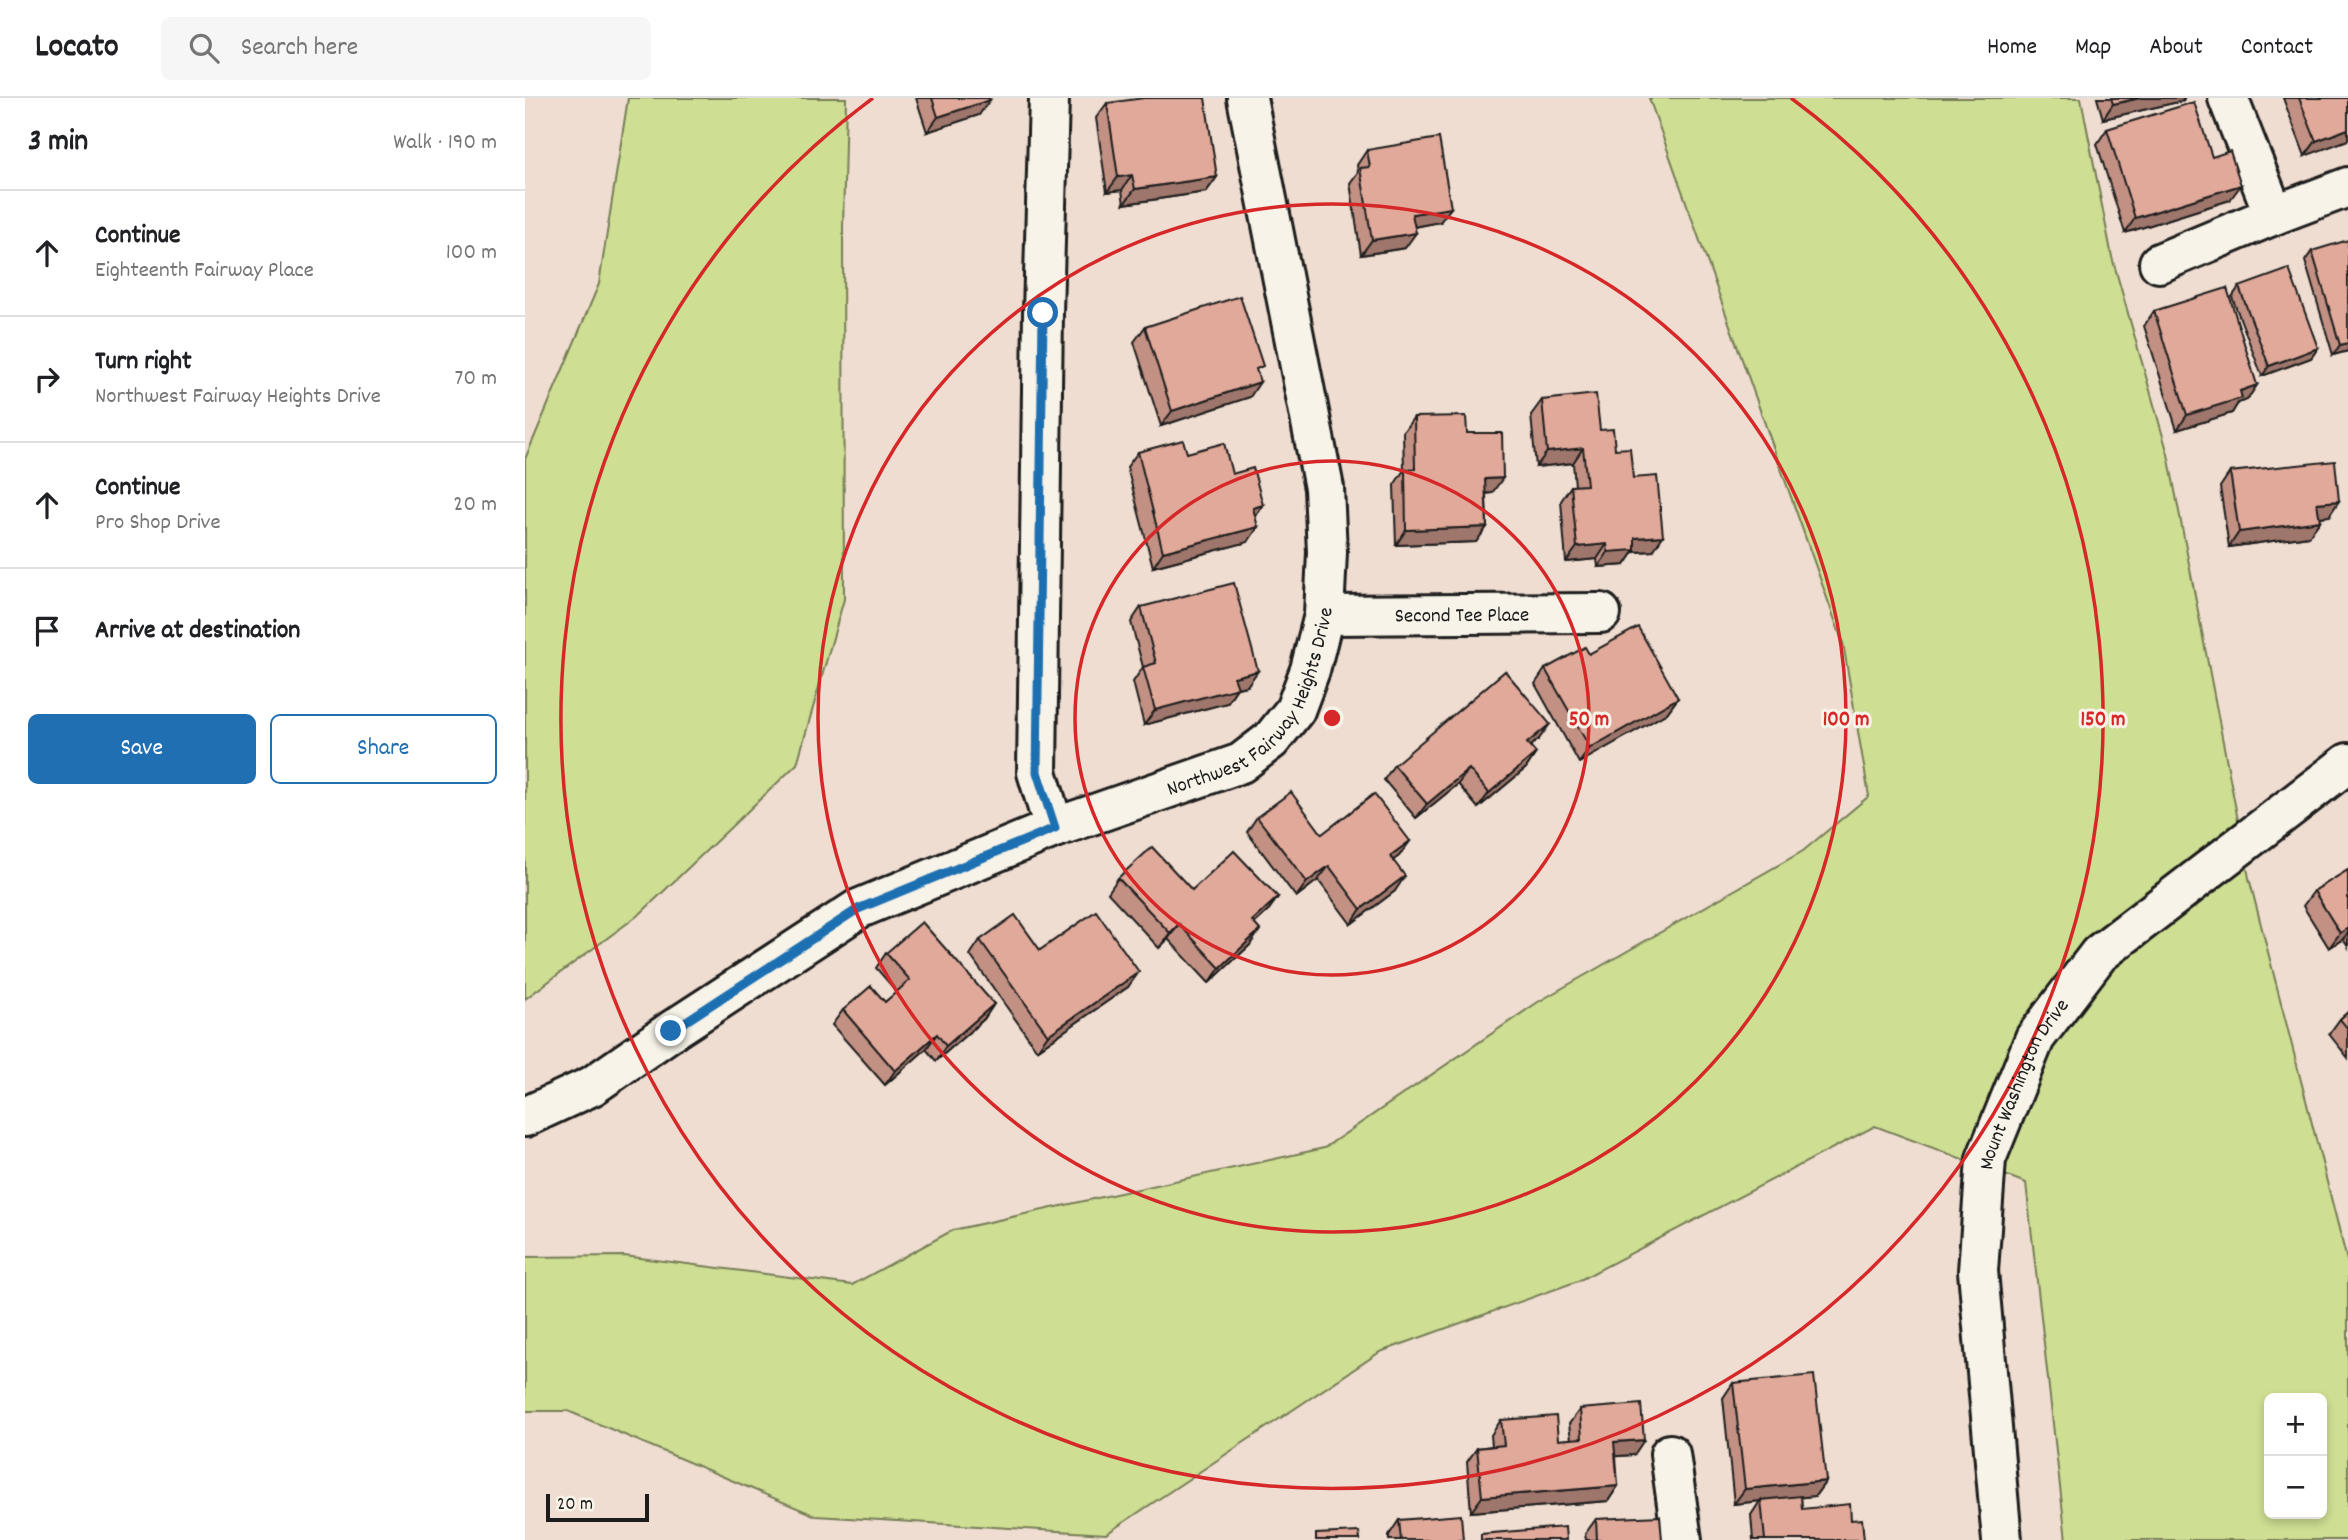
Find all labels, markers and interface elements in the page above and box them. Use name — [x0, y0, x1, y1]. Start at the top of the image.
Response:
search box — [161, 17, 651, 80]
text: Locato — [35, 25, 119, 72]
icon: search — [185, 29, 223, 67]
text: Search here — [241, 30, 358, 67]
text: Home — [1987, 31, 2037, 65]
text: Map — [2075, 31, 2111, 65]
text: About — [2149, 31, 2203, 65]
text: Contact — [2241, 31, 2313, 65]
text: 3 min — [28, 122, 88, 165]
text: Walk · 190 m — [393, 127, 497, 160]
text: Continue — [95, 218, 180, 255]
icon: ahead — [28, 234, 66, 272]
text: 100 m — [446, 237, 497, 270]
text: Eighteenth Fairway Place — [95, 255, 314, 288]
route start — [1027, 297, 1058, 328]
text: Turn right — [95, 344, 192, 381]
icon: right — [28, 360, 66, 398]
text: 70 m — [455, 363, 497, 396]
text: Northwest Fairway Heights Drive — [95, 381, 381, 414]
text: Continue — [95, 470, 180, 507]
icon: ahead — [28, 486, 66, 524]
text: 20 m — [453, 489, 497, 522]
text: Pro Shop Drive — [95, 507, 221, 540]
street label: Second Tee Place — [1395, 602, 1529, 632]
street label: Northwest Fairway Heights Drive — [1163, 607, 1342, 806]
icon: arrive — [28, 612, 66, 650]
text: Arrive at destination — [95, 613, 300, 650]
centre of rings — [1320, 706, 1344, 730]
text: 50 m — [1569, 706, 1609, 736]
text: 100 m — [1823, 706, 1869, 736]
text: 150 m — [2080, 706, 2126, 736]
button: Save — [28, 714, 256, 784]
button: Share — [270, 714, 497, 784]
street label: Mount Washington Drive — [1973, 993, 2078, 1171]
route end — [655, 1015, 686, 1046]
map controls — [2264, 1393, 2327, 1519]
button: + — [2264, 1393, 2327, 1456]
button: − — [2264, 1456, 2327, 1519]
scale bar — [546, 1491, 649, 1523]
text: 20 m — [557, 1492, 593, 1519]

